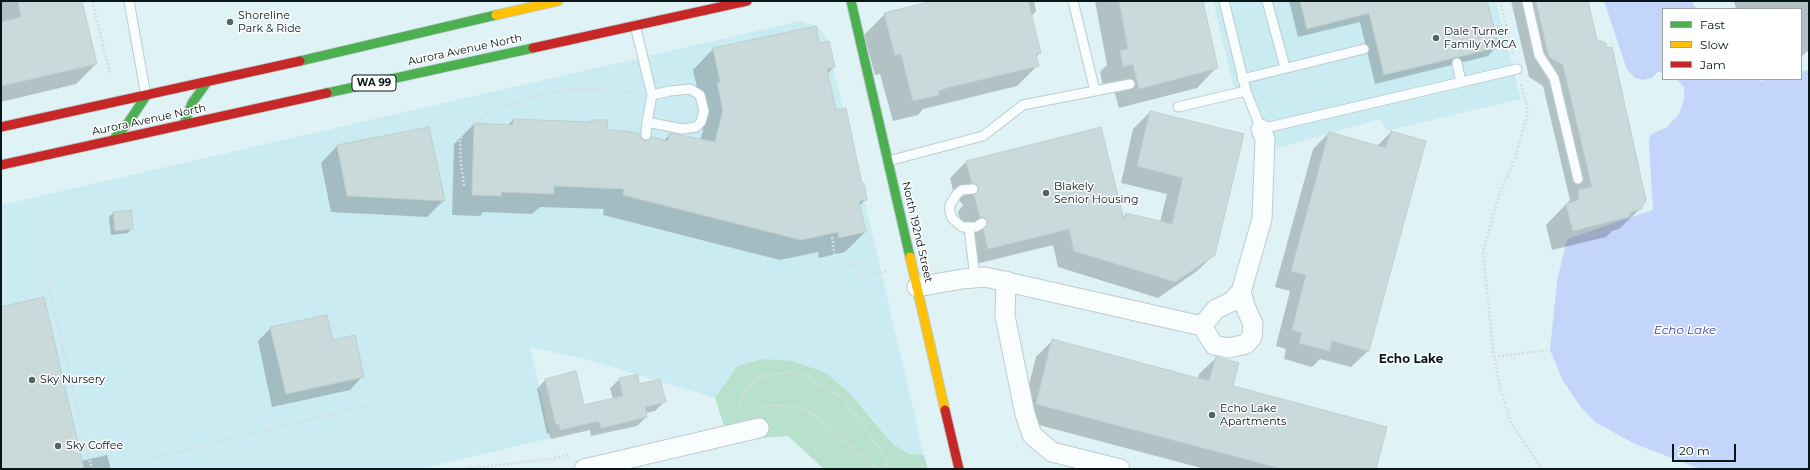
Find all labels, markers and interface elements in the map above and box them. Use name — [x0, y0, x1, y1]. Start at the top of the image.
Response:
legend — [1662, 8, 1802, 80]
place label: Shoreline Park & Ride — [238, 9, 301, 35]
marker: Shoreline Park & Ride — [225, 17, 235, 27]
text: Fast — [1700, 17, 1725, 32]
place label: Dale Turner Family YMCA — [1444, 25, 1516, 51]
street label: Aurora Avenue North — [407, 31, 523, 69]
marker: Dale Turner Family YMCA — [1431, 33, 1441, 43]
text: Slow — [1700, 37, 1729, 52]
text: Jam — [1700, 57, 1726, 72]
road number: WA 99 — [352, 75, 396, 91]
street label: Aurora Avenue North — [91, 101, 207, 139]
street label: North 192nd Street — [899, 180, 935, 284]
place label: Blakely Senior Housing — [1054, 180, 1139, 206]
marker: Blakely Senior Housing — [1041, 188, 1051, 198]
water label: Echo Lake — [1654, 323, 1716, 337]
district label: Echo Lake — [1379, 352, 1443, 366]
place label: Sky Nursery — [40, 373, 105, 387]
marker: Sky Nursery — [27, 375, 37, 385]
place label: Echo Lake Apartments — [1220, 402, 1286, 428]
marker: Echo Lake Apartments — [1207, 410, 1217, 420]
scale bar — [1674, 436, 1738, 462]
place label: Sky Coffee — [66, 439, 123, 453]
marker: Sky Coffee — [53, 441, 63, 451]
text: 20 m — [1679, 443, 1710, 458]

